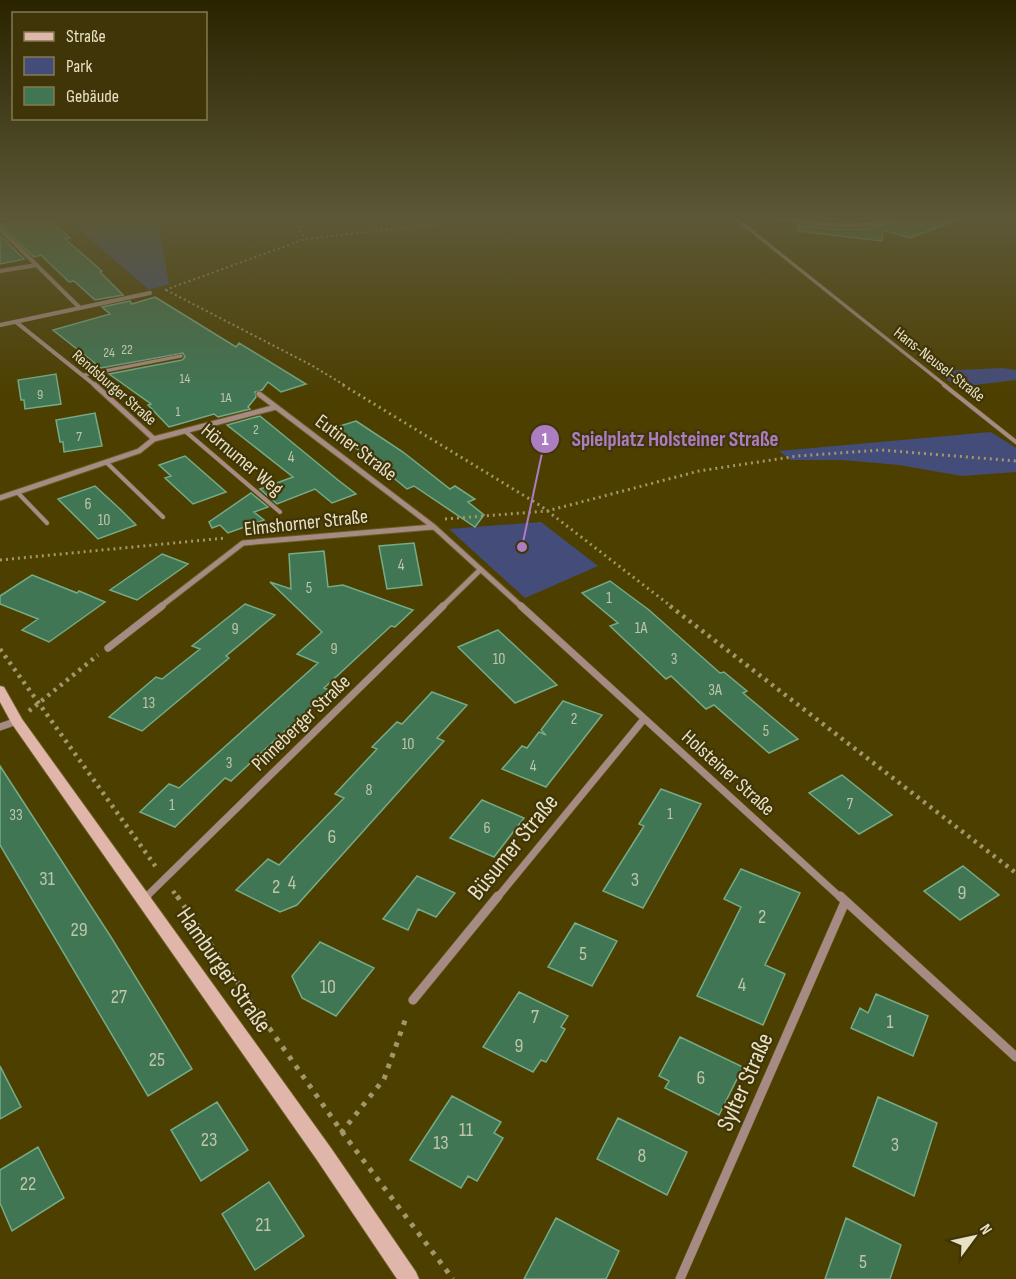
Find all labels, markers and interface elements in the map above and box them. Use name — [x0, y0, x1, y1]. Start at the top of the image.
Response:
legend — [12, 12, 207, 120]
text: Straße — [66, 26, 106, 47]
text: Park — [66, 56, 92, 77]
text: Gebäude — [66, 86, 119, 107]
street label: Hans-Neusel-Straße — [890, 324, 988, 406]
house number: 22 — [121, 341, 133, 358]
house number: 24 — [103, 344, 115, 361]
street label: Rendsburger Straße — [68, 346, 160, 430]
house number: 14 — [180, 370, 191, 387]
house number: 9 — [37, 386, 43, 403]
house number: 1A — [220, 389, 233, 406]
house number: 1 — [176, 403, 181, 420]
street label: Eutiner Straße — [310, 409, 402, 487]
street label: Hörnumer Weg — [196, 419, 288, 501]
callout: Spielplatz Holsteiner Straße — [530, 419, 791, 458]
house number: 2 — [253, 421, 259, 438]
text: Spielplatz Holsteiner Straße — [571, 427, 779, 452]
house number: 7 — [76, 428, 82, 445]
text: 1 — [541, 429, 549, 450]
house number: 4 — [288, 448, 295, 467]
house number: 6 — [84, 495, 92, 514]
street label: Elmshorner Straße — [243, 505, 369, 541]
house number: 10 — [98, 511, 110, 530]
house number: 4 — [398, 556, 405, 575]
house number: 5 — [306, 579, 312, 598]
house number: 1 — [606, 589, 612, 608]
house number: 1A — [635, 619, 647, 638]
house number: 9 — [231, 620, 239, 639]
house number: 9 — [330, 640, 338, 659]
house number: 10 — [493, 650, 505, 669]
house number: 3 — [671, 650, 677, 669]
street label: Pinneberger Straße — [247, 670, 355, 776]
house number: 3A — [708, 681, 722, 700]
house number: 13 — [143, 694, 155, 713]
house number: 2 — [571, 710, 577, 729]
house number: 5 — [763, 722, 769, 741]
street label: Holsteiner Straße — [677, 725, 779, 821]
house number: 10 — [402, 735, 414, 754]
house number: 3 — [226, 754, 232, 773]
house number: 4 — [530, 757, 537, 776]
house number: 8 — [365, 781, 373, 800]
street label: Büsumer Straße — [461, 788, 565, 906]
house number: 7 — [847, 795, 854, 814]
house number: 1 — [169, 796, 175, 815]
house number: 1 — [667, 805, 673, 824]
house number: 33 — [9, 806, 23, 825]
house number: 6 — [483, 819, 491, 838]
house number: 6 — [328, 825, 336, 849]
house number: 31 — [39, 867, 55, 891]
house number: 3 — [631, 868, 639, 892]
house number: 4 — [288, 871, 296, 895]
house number: 2 — [272, 875, 280, 899]
house number: 9 — [958, 881, 966, 905]
street label: Hamburger Straße — [170, 902, 278, 1038]
house number: 2 — [758, 905, 766, 929]
house number: 29 — [70, 918, 88, 942]
house number: 5 — [579, 942, 587, 966]
house number: 4 — [738, 973, 746, 997]
house number: 10 — [320, 975, 336, 999]
house number: 27 — [111, 985, 127, 1009]
house number: 7 — [531, 1005, 539, 1029]
house number: 1 — [887, 1010, 894, 1034]
street label: Sylter Straße — [711, 1028, 779, 1136]
house number: 9 — [515, 1034, 523, 1058]
house number: 25 — [149, 1048, 165, 1072]
house number: 6 — [697, 1066, 705, 1090]
house number: 11 — [459, 1118, 473, 1142]
house number: 23 — [201, 1128, 217, 1152]
house number: 13 — [433, 1131, 449, 1155]
house number: 3 — [891, 1133, 899, 1157]
house number: 8 — [638, 1144, 646, 1168]
house number: 22 — [20, 1172, 36, 1196]
north arrow — [944, 1207, 1004, 1267]
house number: 21 — [255, 1213, 271, 1237]
text: N — [975, 1221, 996, 1238]
house number: 5 — [859, 1250, 867, 1274]

